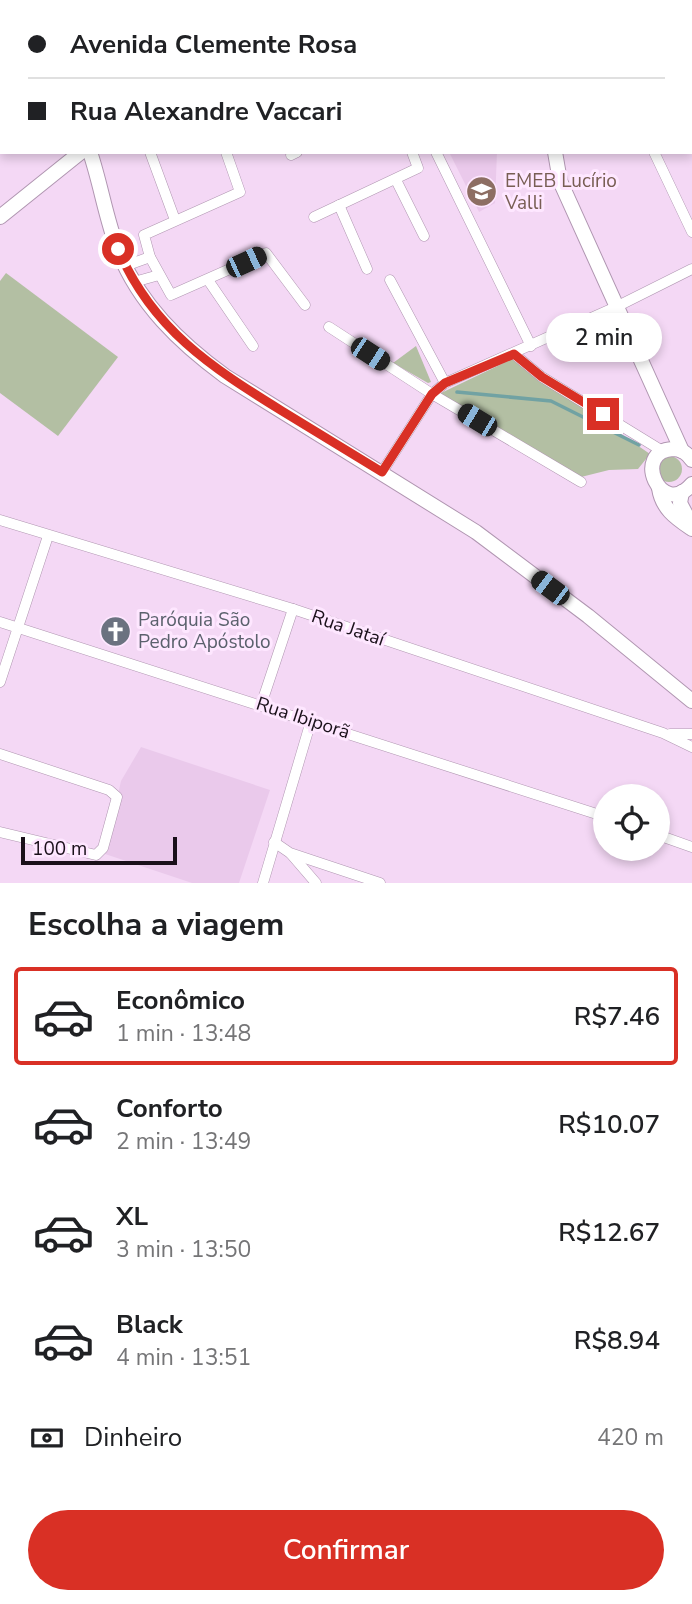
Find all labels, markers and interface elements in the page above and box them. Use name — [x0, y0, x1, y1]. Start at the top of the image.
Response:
text: Avenida Clemente Rosa — [70, 27, 357, 62]
text: Rua Alexandre Vaccari — [70, 94, 342, 129]
place label: EMEB Lucírio Valli — [504, 168, 617, 216]
school or university icon: EMEB Lucírio Valli — [465, 175, 499, 209]
route start — [102, 233, 134, 265]
car — [223, 244, 270, 280]
callout: 2 min — [545, 312, 661, 362]
text: 2 min — [575, 322, 633, 353]
car — [347, 334, 394, 374]
route end — [587, 398, 619, 430]
car — [454, 400, 501, 440]
car — [527, 567, 574, 609]
street label: Rua Jataí — [308, 603, 390, 653]
place label: Paróquia São Pedro Apóstolo — [138, 607, 271, 655]
church icon: Paróquia São Pedro Apóstolo — [98, 614, 132, 648]
street label: Rua Ibiporã — [253, 691, 353, 745]
map controls — [593, 784, 670, 861]
button: locate — [593, 784, 670, 861]
scale bar — [21, 834, 177, 866]
text: 100 m — [32, 836, 87, 862]
text: Escolha a viagem — [28, 903, 284, 946]
text: Econômico — [116, 983, 245, 1018]
icon: car — [32, 985, 95, 1048]
text: R$7.46 — [574, 999, 660, 1034]
text: 1 min · 13:48 — [116, 1018, 251, 1049]
text: Conforto — [116, 1091, 223, 1126]
icon: car — [32, 1093, 95, 1156]
text: R$10.07 — [558, 1107, 660, 1142]
text: 2 min · 13:49 — [116, 1126, 251, 1157]
text: XL — [116, 1199, 148, 1234]
icon: car — [32, 1201, 95, 1264]
text: R$12.67 — [558, 1215, 660, 1250]
text: 3 min · 13:50 — [116, 1234, 251, 1265]
text: Black — [116, 1307, 183, 1342]
icon: car — [32, 1309, 95, 1372]
text: R$8.94 — [574, 1323, 660, 1358]
text: 4 min · 13:51 — [116, 1342, 251, 1373]
icon: cash — [28, 1419, 66, 1457]
text: Dinheiro — [84, 1420, 182, 1455]
text: 420 m — [597, 1422, 664, 1453]
button: Confirmar — [28, 1510, 664, 1590]

